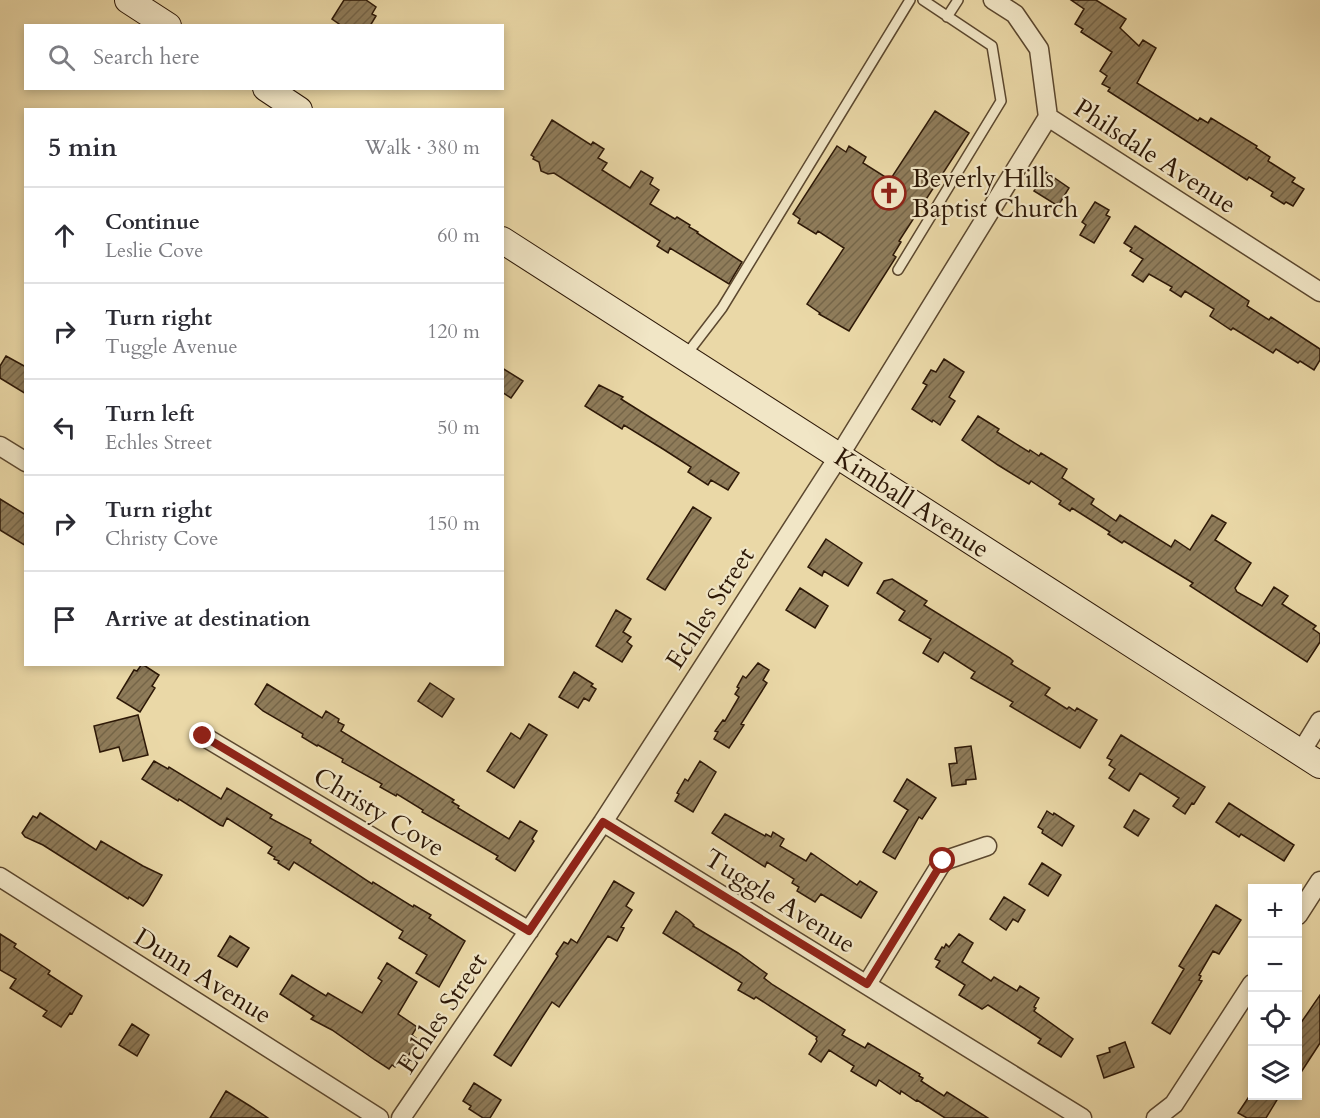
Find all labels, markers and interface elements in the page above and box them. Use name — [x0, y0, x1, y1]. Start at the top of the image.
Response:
search box — [24, 24, 504, 90]
icon: search — [45, 41, 78, 74]
text: Search here — [93, 42, 200, 72]
street label: Philsdale Avenue — [1067, 90, 1243, 222]
text: 5 min — [48, 130, 117, 165]
text: Walk · 380 m — [365, 134, 480, 161]
place label: Beverly Hills Baptist Church — [912, 161, 1078, 226]
church icon: Beverly Hills Baptist Church — [871, 175, 907, 211]
text: Continue — [105, 207, 200, 237]
icon: ahead — [48, 219, 81, 252]
text: 60 m — [437, 222, 480, 249]
text: Leslie Cove — [105, 237, 203, 264]
text: Turn right — [105, 303, 212, 333]
icon: right — [48, 315, 81, 348]
text: 120 m — [427, 318, 480, 345]
text: Tuggle Avenue — [105, 333, 237, 360]
text: Turn left — [105, 399, 194, 429]
icon: left — [48, 411, 81, 444]
text: 50 m — [437, 414, 480, 441]
text: Echles Street — [105, 429, 212, 456]
street label: Kimball Avenue — [828, 440, 996, 566]
text: Turn right — [105, 495, 212, 525]
icon: right — [48, 507, 81, 540]
text: 150 m — [427, 510, 480, 537]
text: Christy Cove — [105, 525, 218, 552]
street label: Echles Street — [658, 540, 762, 676]
icon: arrive — [48, 603, 81, 636]
text: Arrive at destination — [105, 604, 310, 634]
route end — [189, 722, 215, 748]
street label: Christy Cove — [307, 759, 451, 865]
street label: Tuggle Avenue — [698, 841, 862, 961]
route start — [929, 847, 955, 873]
map controls — [1248, 884, 1302, 1100]
button: + — [1248, 884, 1302, 938]
street label: Dunn Avenue — [127, 920, 279, 1032]
button: − — [1248, 938, 1302, 992]
street label: Echles Street — [389, 946, 495, 1080]
button: locate — [1248, 992, 1302, 1046]
button: layers — [1248, 1046, 1302, 1100]

